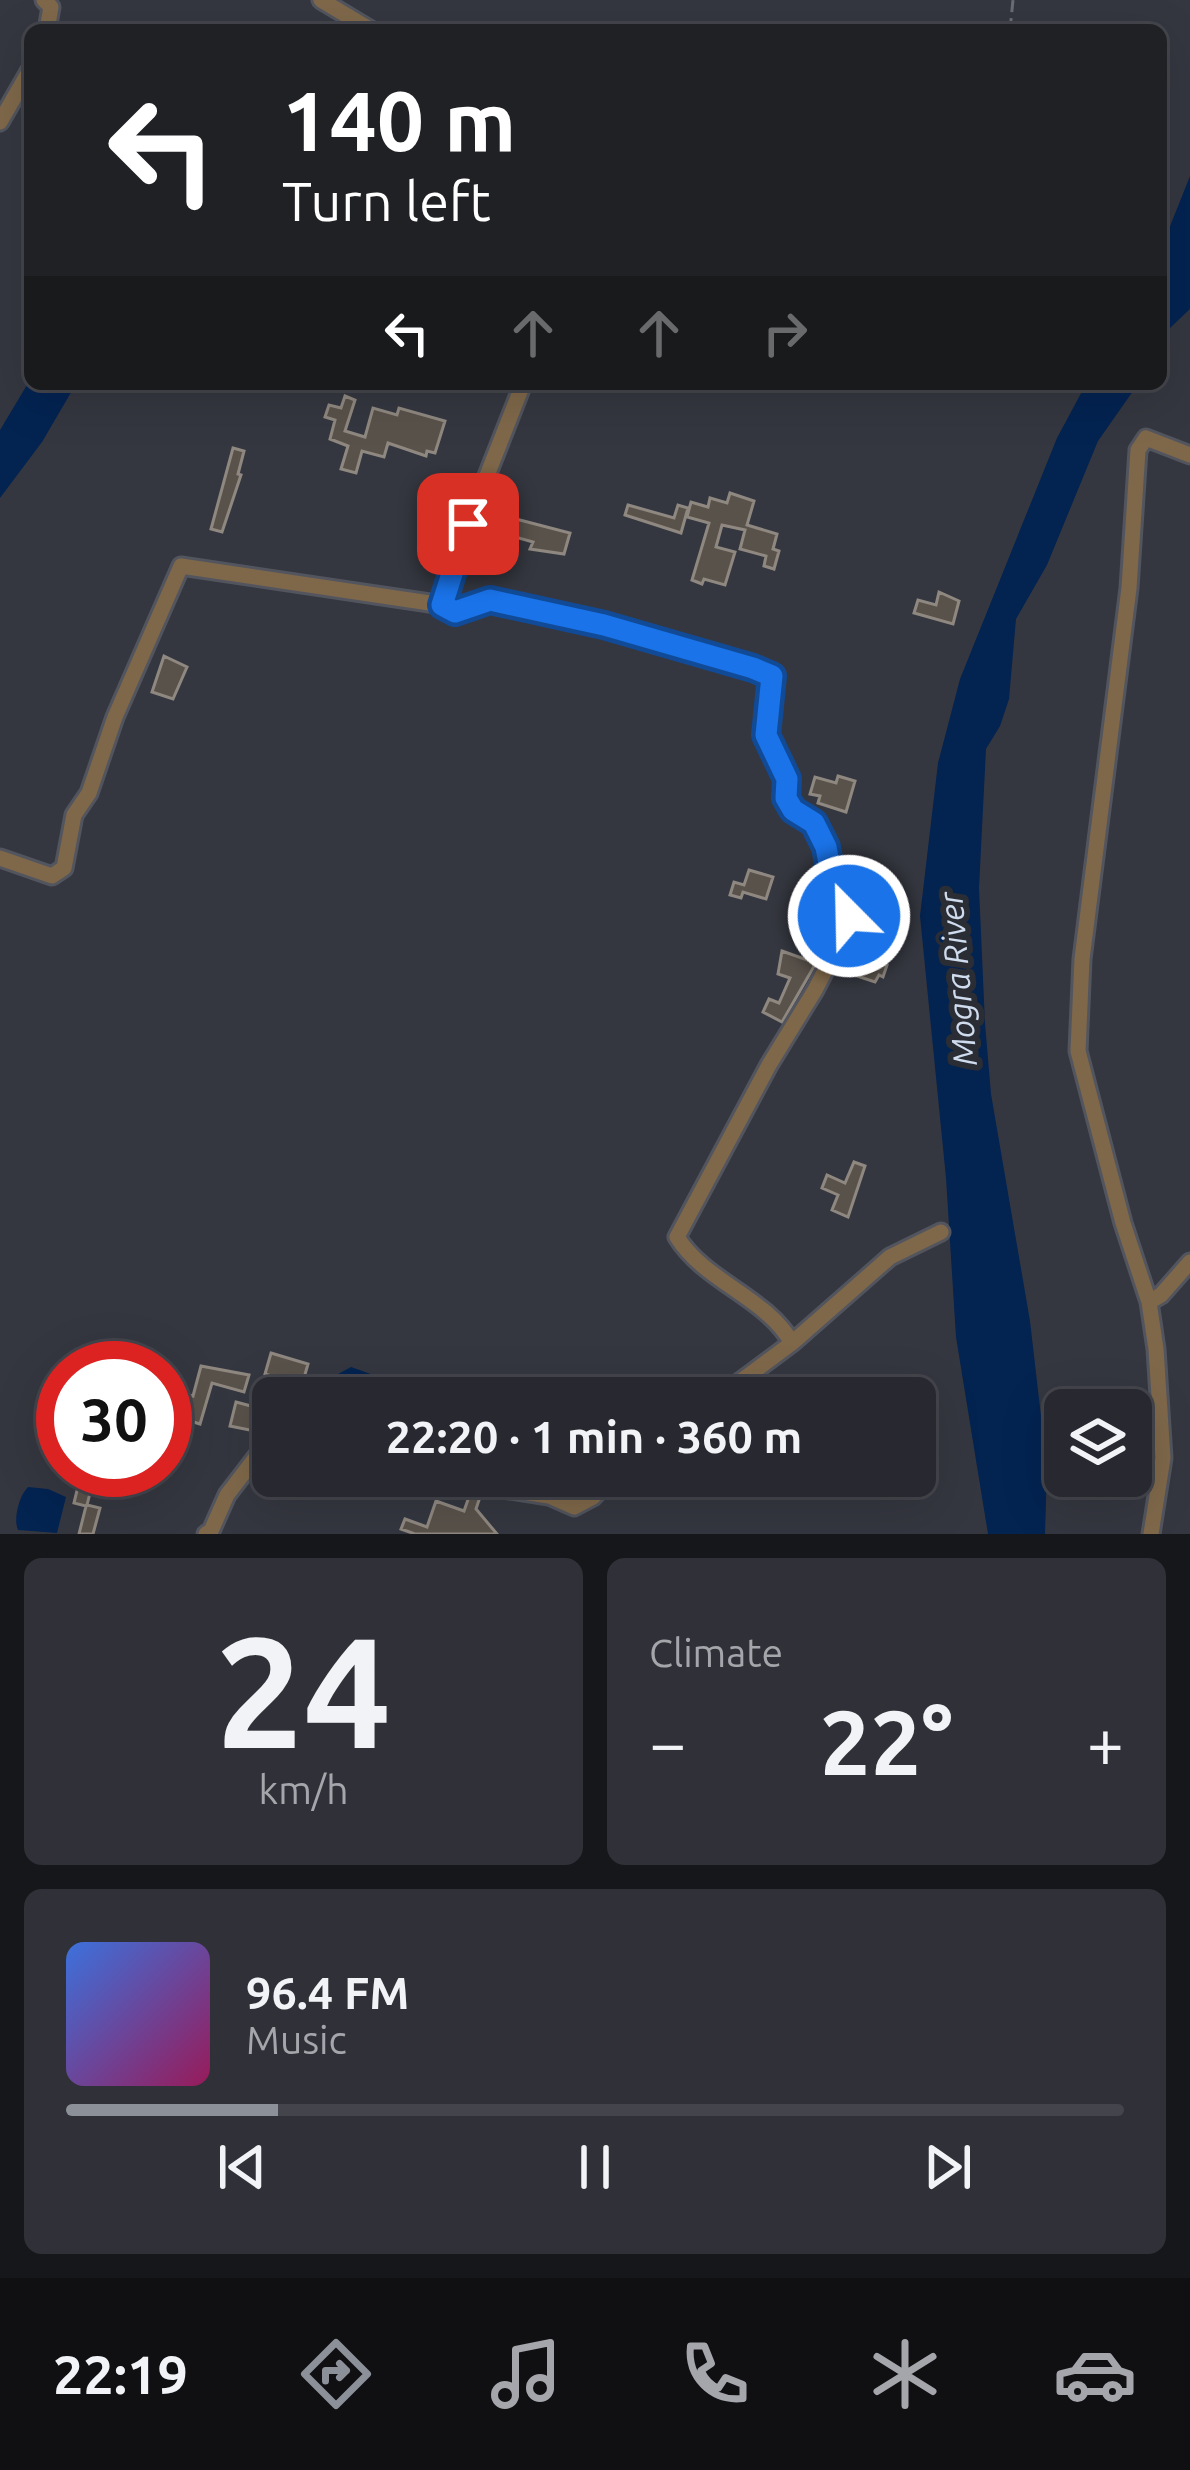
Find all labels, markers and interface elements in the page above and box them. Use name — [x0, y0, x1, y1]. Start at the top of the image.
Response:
icon: left — [84, 72, 240, 228]
text: 140 m — [282, 73, 516, 167]
text: Turn left — [282, 171, 491, 231]
icon: left — [374, 300, 440, 366]
icon: ahead — [500, 300, 566, 366]
icon: ahead — [626, 300, 692, 366]
icon: right — [752, 300, 818, 366]
pin — [417, 473, 519, 575]
icon: arrive — [435, 491, 501, 557]
position arrow — [786, 853, 912, 979]
water label: Mogra River — [931, 889, 983, 1068]
speed limit sign: 30 — [36, 1341, 192, 1497]
map controls — [1044, 1389, 1152, 1497]
button: layers — [1044, 1389, 1152, 1497]
text: 22:20 · 1 min · 360 m — [386, 1411, 802, 1462]
text: 24 — [216, 1603, 391, 1777]
text: Climate — [649, 1631, 783, 1674]
text: 22° — [820, 1691, 953, 1792]
text: − — [649, 1705, 686, 1779]
text: + — [1087, 1705, 1124, 1779]
text: km/h — [258, 1768, 349, 1811]
text: 96.4 FM — [246, 1967, 409, 2018]
text: Music — [246, 2018, 347, 2061]
icon: previous — [209, 2134, 275, 2200]
icon: pause — [562, 2134, 628, 2200]
icon: next — [915, 2134, 981, 2200]
icon: directions — [294, 2332, 378, 2416]
icon: music — [484, 2332, 568, 2416]
icon: phone — [673, 2332, 757, 2416]
icon: climate — [863, 2332, 947, 2416]
icon: car — [1053, 2332, 1137, 2416]
text: 22:19 — [53, 2344, 188, 2404]

